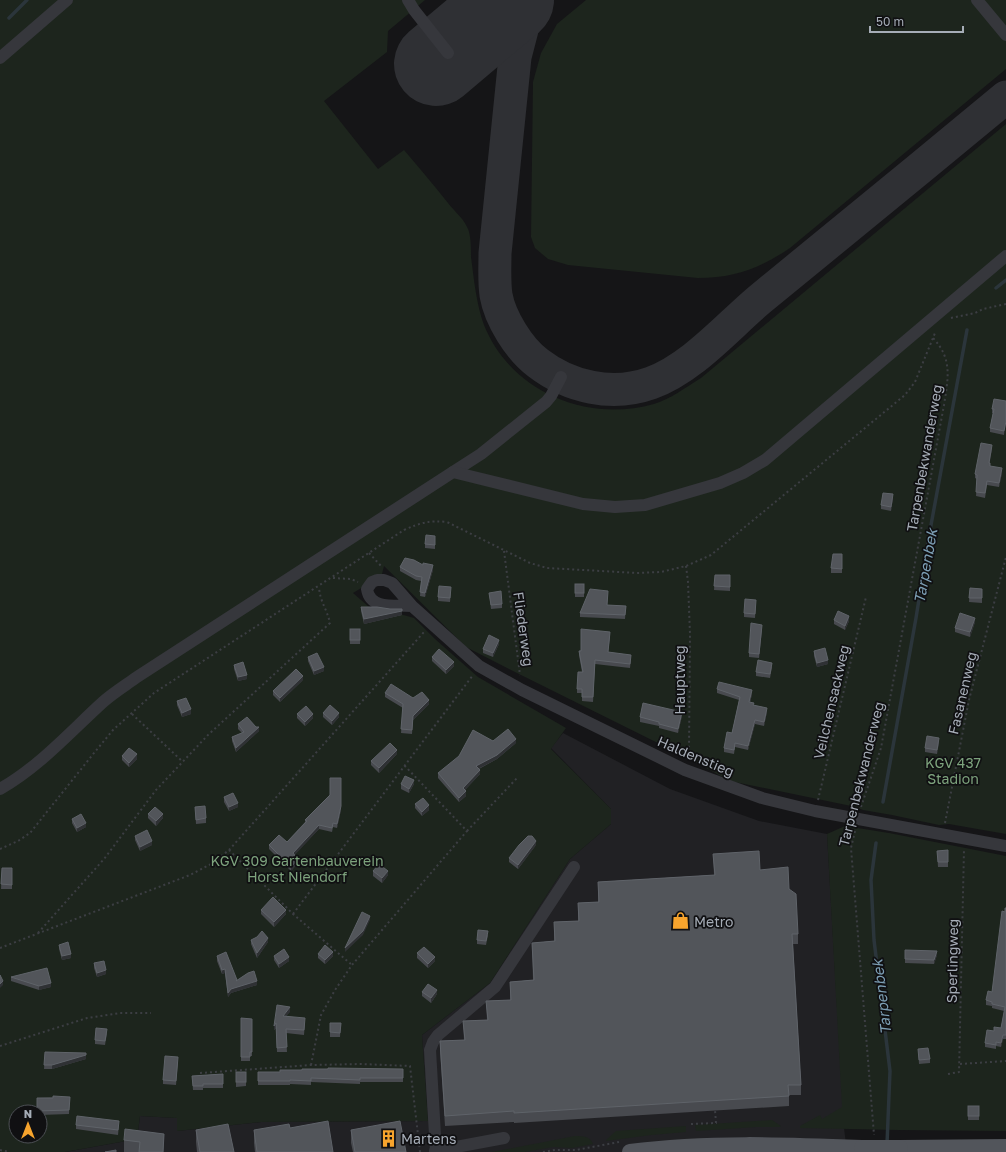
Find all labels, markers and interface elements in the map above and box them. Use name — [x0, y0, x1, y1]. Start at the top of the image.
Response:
scale bar — [870, 8, 963, 34]
text: 50 m — [876, 14, 904, 29]
street label: Tarpenbekwanderweg — [903, 383, 945, 533]
water label: Tarpenbek — [910, 526, 941, 605]
street label: Fliederweg — [510, 591, 538, 667]
street label: Veilchensackweg — [810, 643, 852, 761]
street label: Hauptweg — [671, 645, 688, 715]
street label: Fasanenweg — [944, 650, 980, 736]
street label: Tarpenbekwanderweg — [835, 700, 887, 848]
street label: Haldenstieg — [655, 732, 737, 780]
park label: KGV 437 Stadion — [925, 754, 981, 787]
park label: KGV 309 Gartenbauverein Horst Niendorf — [210, 852, 384, 885]
shop icon: Metro — [671, 911, 691, 931]
place label: Metro — [694, 913, 733, 930]
street label: Sperlingweg — [943, 919, 961, 1003]
water label: Tarpenbek — [867, 957, 895, 1036]
north arrow — [8, 1104, 48, 1144]
text: N — [24, 1107, 32, 1120]
building icon: Martens — [378, 1128, 398, 1148]
place label: Martens — [401, 1130, 456, 1147]

